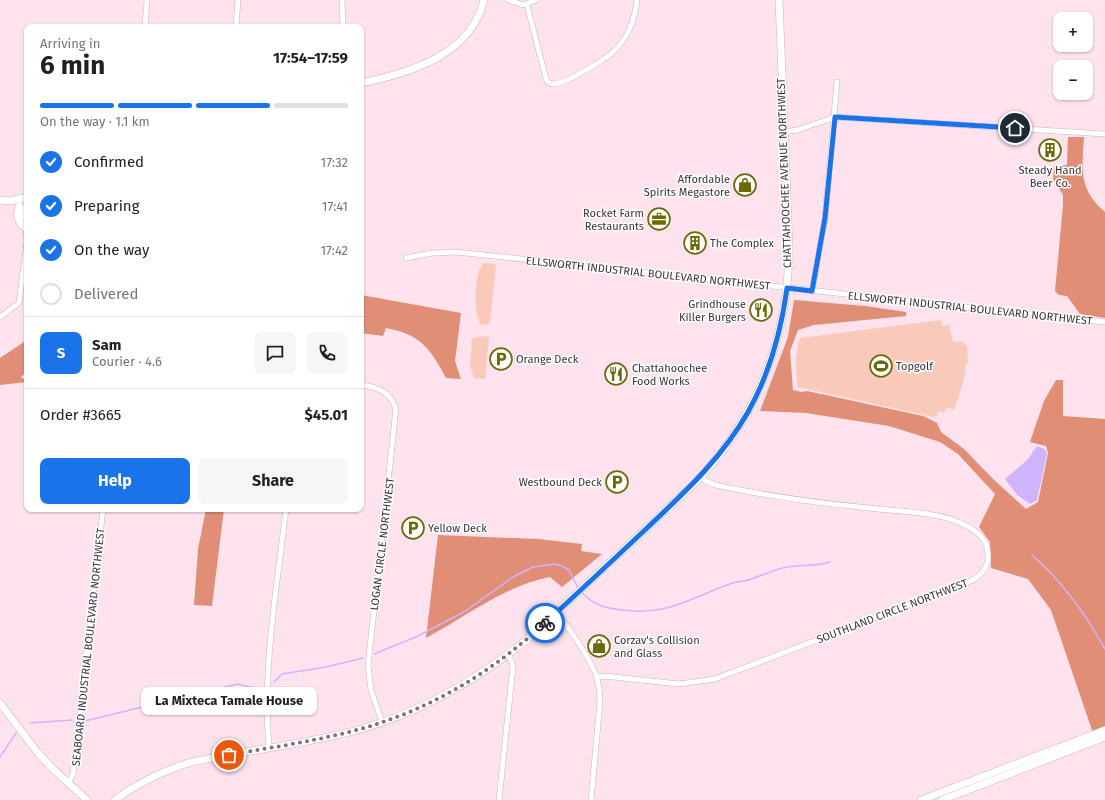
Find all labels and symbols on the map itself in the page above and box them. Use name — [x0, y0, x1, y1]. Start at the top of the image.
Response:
street label: CHATTAHOOCHEE AVENUE NORTHWEST — [775, 77, 794, 268]
pin — [998, 111, 1032, 145]
building icon: Steady Hand Beer Co. — [1037, 137, 1063, 163]
place label: Steady Hand Beer Co. — [1018, 164, 1082, 190]
shop icon: Affordable Spirits Megastore — [732, 172, 758, 198]
place label: Affordable Spirits Megastore — [644, 173, 730, 199]
office icon: Rocket Farm Restaurants — [646, 206, 672, 232]
place label: Rocket Farm Restaurants — [583, 207, 644, 233]
building icon: The Complex — [682, 230, 708, 256]
place label: The Complex — [710, 237, 774, 250]
street label: ELLSWORTH INDUSTRIAL BOULEVARD NORTHWEST — [525, 254, 771, 293]
street label: ELLSWORTH INDUSTRIAL BOULEVARD NORTHWEST — [847, 289, 1093, 328]
restaurant icon: Grindhouse Killer Burgers — [748, 297, 774, 323]
place label: Grindhouse Killer Burgers — [679, 298, 746, 324]
parking icon: Orange Deck — [488, 346, 514, 372]
place label: Orange Deck — [516, 353, 579, 366]
sports icon: Topgolf — [868, 353, 894, 379]
place label: Topgolf — [896, 360, 934, 373]
restaurant icon: Chattahoochee Food Works — [603, 361, 629, 387]
place label: Chattahoochee Food Works — [632, 362, 707, 388]
parking icon: Westbound Deck — [604, 469, 630, 495]
place label: Westbound Deck — [519, 476, 602, 489]
street label: LOGAN CIRCLE NORTHWEST — [368, 477, 397, 611]
parking icon: Yellow Deck — [400, 515, 426, 541]
place label: Yellow Deck — [428, 522, 487, 535]
street label: SEABOARD INDUSTRIAL BOULEVARD NORTHWEST — [70, 527, 108, 767]
street label: SOUTHLAND CIRCLE NORTHWEST — [815, 576, 970, 646]
courier — [525, 603, 565, 643]
shop icon: Corzav's Collision and Glass — [586, 633, 612, 659]
place label: Corzav's Collision and Glass — [614, 634, 700, 660]
callout: La Mixteca Tamale House — [141, 687, 317, 715]
pin — [212, 738, 246, 772]

